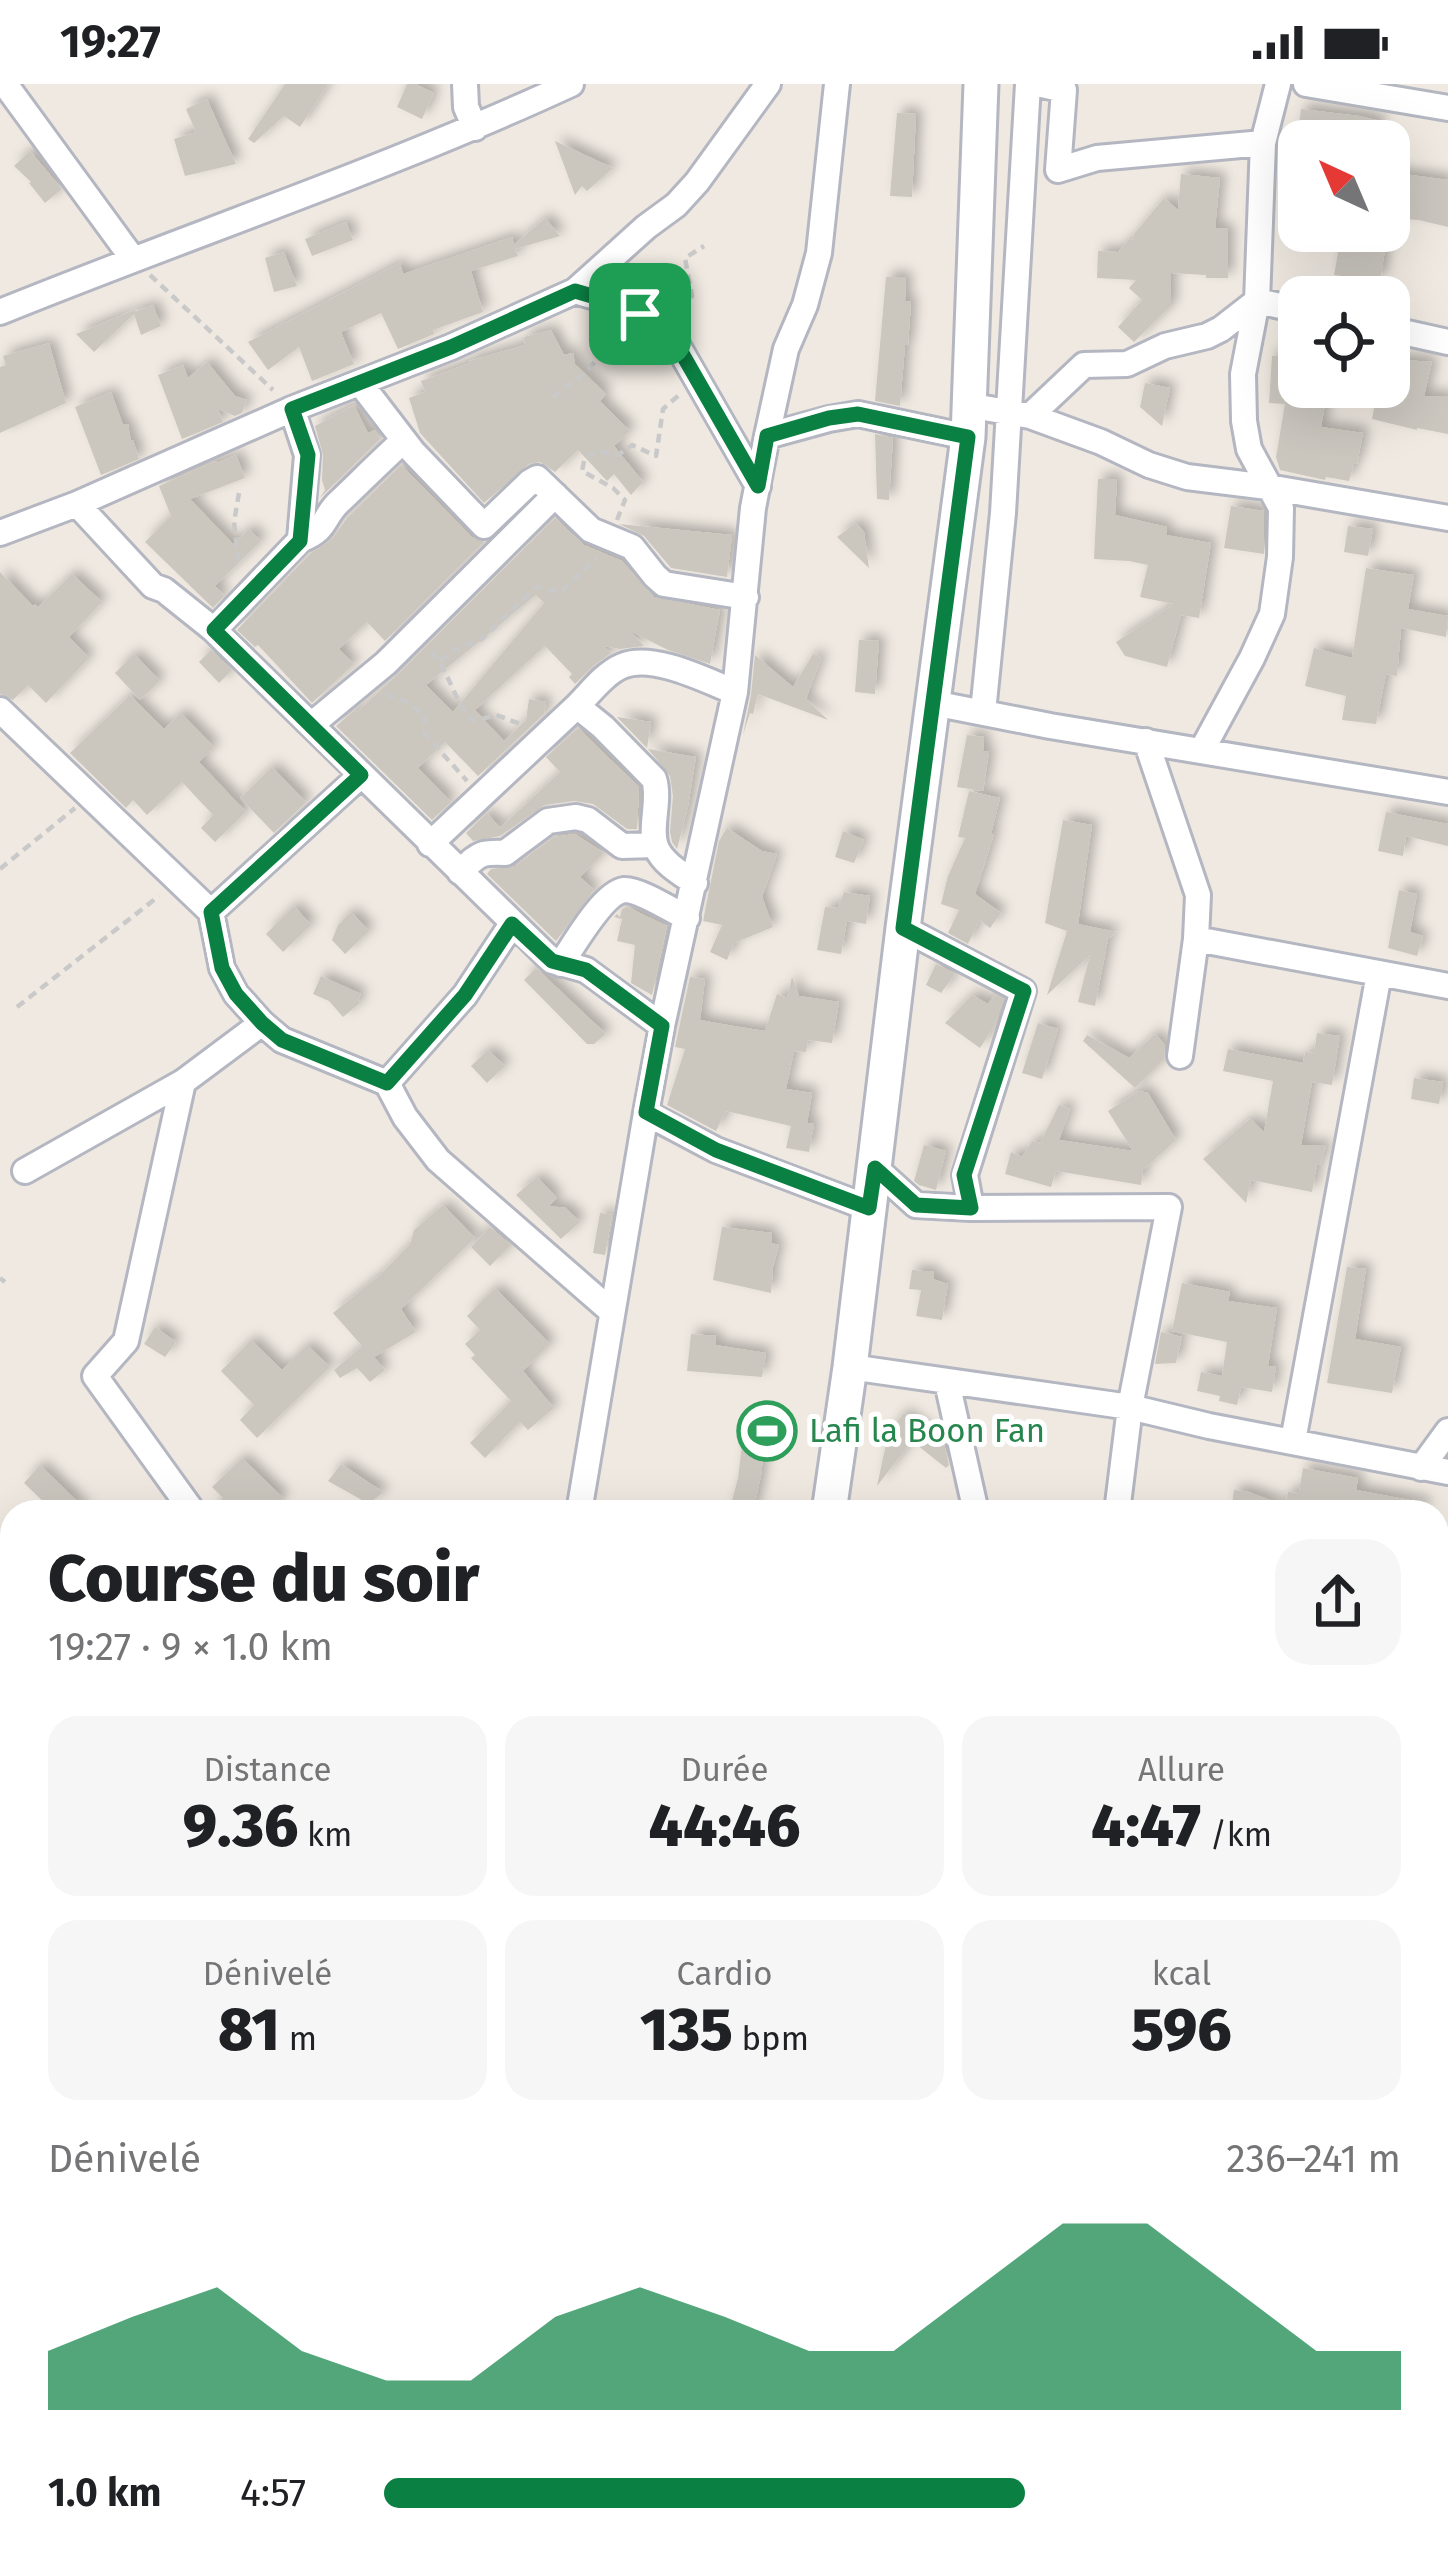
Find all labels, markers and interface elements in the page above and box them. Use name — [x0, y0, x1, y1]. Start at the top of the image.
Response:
text: 19:27 — [60, 15, 161, 69]
north arrow — [1278, 120, 1410, 252]
map controls — [1278, 120, 1410, 408]
pin — [589, 263, 691, 365]
button: locate — [1278, 276, 1410, 408]
icon: arrive — [607, 281, 673, 347]
sports icon: Lafi la Boon Fan — [736, 1400, 798, 1462]
place label: Lafi la Boon Fan — [809, 1411, 1045, 1451]
text: Course du soir — [48, 1539, 479, 1618]
button: share — [1275, 1539, 1401, 1665]
text: 19:27 · 9 × 1.0 km — [48, 1624, 333, 1670]
text: Distance — [203, 1750, 332, 1790]
text: Durée — [680, 1750, 769, 1790]
text: Allure — [1138, 1750, 1225, 1790]
text: 9.36 — [183, 1790, 298, 1862]
text: 44:46 — [649, 1790, 800, 1862]
text: 4:47 — [1091, 1790, 1201, 1862]
text: km — [298, 1815, 352, 1855]
text: /km — [1201, 1815, 1272, 1855]
text: Dénivelé — [203, 1954, 332, 1994]
text: Cardio — [676, 1954, 773, 1994]
text: kcal — [1152, 1954, 1211, 1994]
text: 81 — [218, 1994, 280, 2066]
text: 135 — [640, 1994, 733, 2066]
text: 596 — [1131, 1994, 1232, 2066]
text: m — [280, 2019, 317, 2059]
text: bpm — [733, 2019, 809, 2059]
text: Dénivelé — [48, 2136, 201, 2182]
text: 236–241 m — [1226, 2136, 1401, 2182]
text: 1.0 km — [48, 2470, 161, 2516]
text: 4:57 — [240, 2470, 306, 2516]

